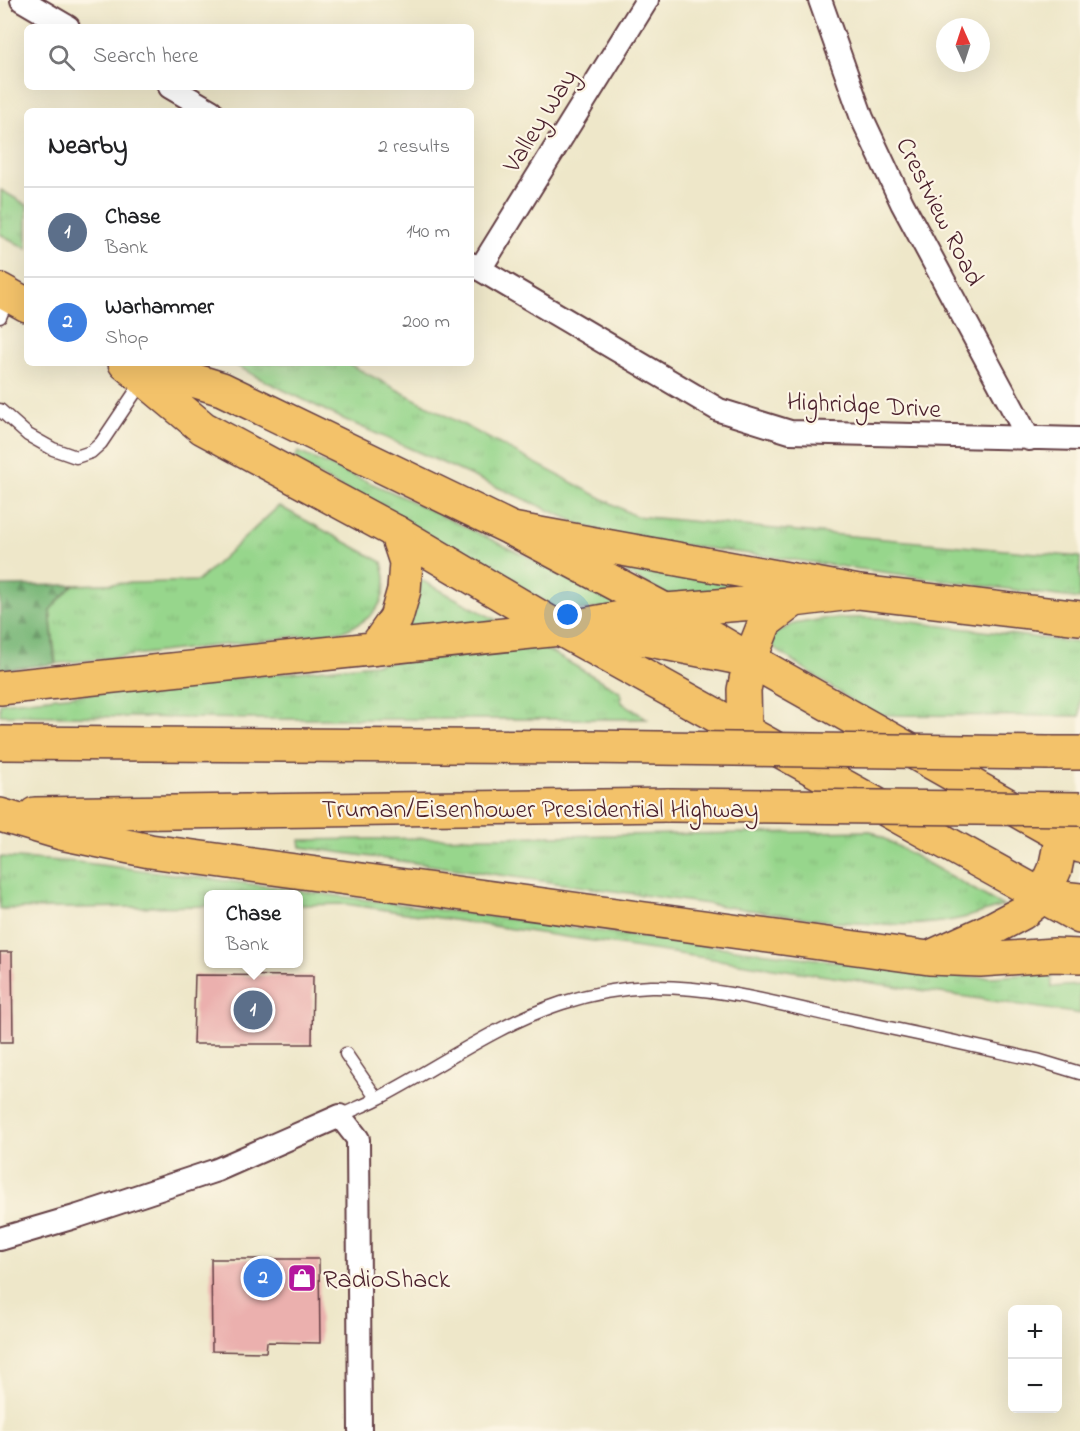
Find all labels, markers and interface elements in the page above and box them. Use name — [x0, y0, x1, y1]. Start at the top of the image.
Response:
north arrow — [936, 18, 990, 72]
search box — [24, 24, 474, 90]
icon: search — [45, 41, 78, 74]
text: Search here — [93, 41, 198, 73]
street label: Valley Way — [494, 62, 588, 182]
text: Nearby — [48, 128, 127, 166]
street label: Crestview Road — [885, 131, 992, 294]
text: 2 results — [378, 133, 450, 162]
text: Chase — [105, 202, 160, 234]
text: 1 — [64, 218, 71, 247]
text: 140 m — [406, 218, 450, 247]
text: Bank — [105, 234, 148, 263]
text: Warhammer — [105, 292, 214, 324]
text: 2 — [63, 308, 72, 337]
text: 200 m — [402, 308, 450, 337]
text: Shop — [105, 324, 149, 353]
street label: Highridge Drive — [786, 384, 942, 430]
your location — [553, 600, 582, 629]
street label: Truman/Eisenhower Presidential Highway — [322, 792, 758, 830]
popup — [204, 890, 303, 968]
text: Chase — [226, 899, 281, 931]
text: Bank — [226, 931, 269, 960]
pin: 1 — [234, 988, 272, 1032]
pin: 2 — [244, 1256, 282, 1300]
shop icon: RadioShack — [286, 1262, 318, 1294]
place label: RadioShack — [323, 1262, 451, 1300]
map controls — [1008, 1305, 1062, 1413]
button: + — [1008, 1305, 1062, 1359]
button: − — [1008, 1359, 1062, 1413]

